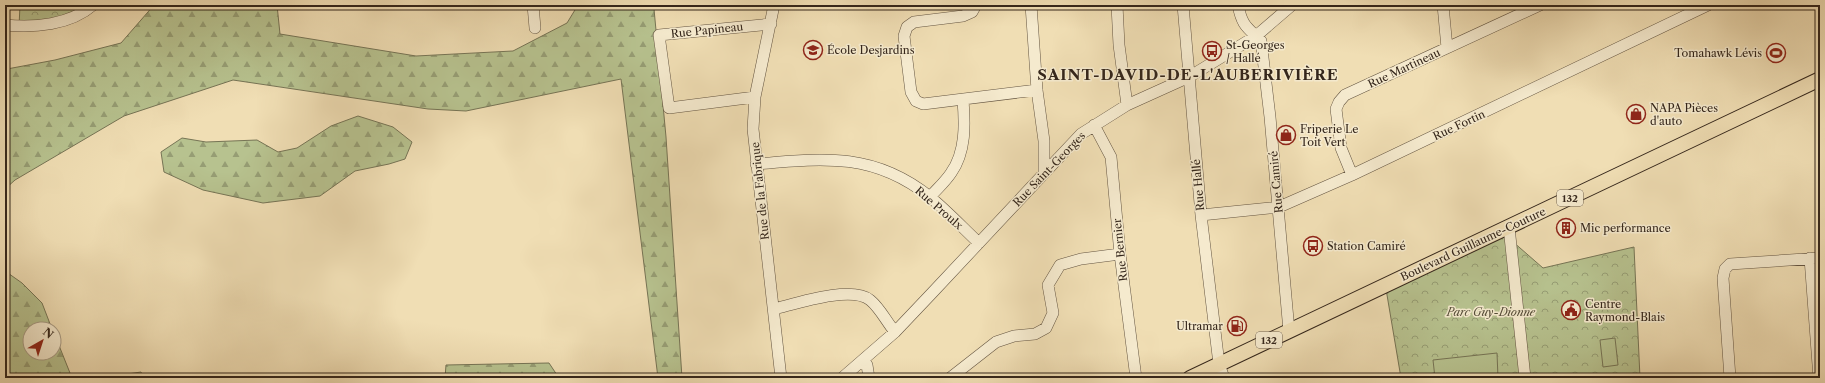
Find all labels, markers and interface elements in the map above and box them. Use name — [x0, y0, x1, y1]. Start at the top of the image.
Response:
street label: Rue Papineau — [670, 19, 744, 41]
place label: St-Georges / Hallé — [1226, 38, 1285, 65]
school or university icon: École Desjardins — [802, 39, 824, 61]
bus stop icon: St-Georges / Hallé — [1201, 40, 1223, 62]
sports icon: Tomahawk Lévis — [1765, 42, 1787, 64]
place label: École Desjardins — [827, 43, 915, 57]
street label: Rue Martineau — [1366, 45, 1443, 91]
place label: Tomahawk Lévis — [1674, 46, 1762, 60]
district label: SAINT-DAVID-DE-L'AUBERIVIÈRE — [1037, 65, 1339, 84]
place label: NAPA Pièces d'auto — [1650, 101, 1718, 128]
shop icon: NAPA Pièces d'auto — [1625, 103, 1647, 125]
street label: Rue Fortin — [1431, 107, 1487, 143]
place label: Friperie Le Toit Vert — [1300, 122, 1358, 149]
shop icon: Friperie Le Toit Vert — [1275, 124, 1297, 146]
street label: Rue Saint-Georges — [1010, 129, 1088, 209]
street label: Rue de la Fabrique — [748, 141, 772, 241]
street label: Rue Camiré — [1266, 150, 1286, 214]
street label: Rue Hallé — [1189, 159, 1207, 211]
street label: Rue Proulx — [912, 183, 966, 233]
road number: 132 — [1557, 190, 1583, 206]
street label: Boulevard Guillaume-Couture — [1398, 204, 1548, 284]
street label: Rue Bernier — [1110, 217, 1130, 282]
building icon: Mic performance — [1555, 217, 1577, 239]
place label: Mic performance — [1580, 221, 1671, 235]
bus stop icon: Station Camiré — [1302, 235, 1324, 257]
place label: Station Camiré — [1327, 239, 1406, 253]
place label: Centre Raymond-Blais — [1585, 297, 1665, 324]
public building icon: Centre Raymond-Blais — [1560, 299, 1582, 321]
park label: Parc Guy-Dionne — [1446, 305, 1536, 319]
fuel station icon: Ultramar — [1226, 315, 1248, 337]
place label: Ultramar — [1176, 319, 1223, 333]
north arrow — [22, 321, 62, 361]
text: N — [40, 325, 57, 342]
road number: 132 — [1256, 332, 1282, 348]

